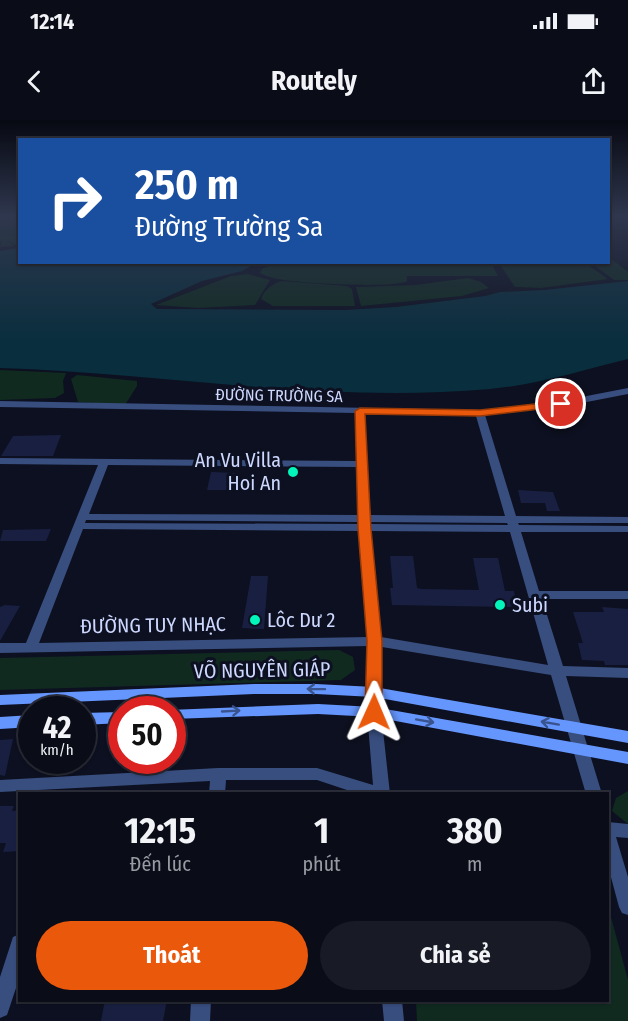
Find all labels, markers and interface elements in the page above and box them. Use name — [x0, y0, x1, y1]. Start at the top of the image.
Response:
text: 12:14 — [30, 8, 74, 35]
icon: back — [18, 65, 51, 98]
text: Routely — [271, 65, 357, 97]
icon: share — [577, 65, 610, 98]
text: 250 m — [135, 160, 239, 210]
icon: right — [36, 162, 114, 240]
text: Đường Trường Sa — [135, 211, 323, 243]
pin — [535, 378, 586, 429]
street label: ĐƯỜNG TRƯỜNG SA — [215, 385, 343, 406]
icon: arrive — [544, 387, 577, 420]
place label: An Vu Villa Hoi An — [195, 448, 281, 495]
marker: An Vu Villa Hoi An — [286, 465, 300, 479]
place label: Subi — [512, 593, 548, 617]
marker: Subi — [493, 598, 507, 612]
place label: Lôc Dư 2 — [267, 608, 336, 632]
street label: ĐƯỜNG TUY NHẠC — [80, 612, 226, 638]
marker: Lôc Dư 2 — [248, 613, 262, 627]
street label: VÕ NGUYÊN GIÁP — [194, 657, 330, 683]
position arrow — [342, 680, 406, 744]
one-way arrow — [306, 683, 326, 695]
speed limit sign: 50 — [108, 696, 186, 774]
one-way arrow — [220, 705, 240, 716]
text: 42 — [43, 710, 71, 746]
one-way arrow — [415, 716, 434, 727]
one-way arrow — [541, 717, 560, 728]
text: km/h — [40, 741, 74, 759]
text: 12:15 — [124, 809, 196, 853]
text: 1 — [314, 809, 329, 853]
text: 380 — [447, 809, 503, 853]
text: Đến lúc — [130, 852, 191, 876]
text: phút — [302, 852, 341, 876]
text: m — [467, 852, 483, 876]
button: Thoát — [36, 921, 308, 990]
button: Chia sẻ — [320, 921, 591, 990]

